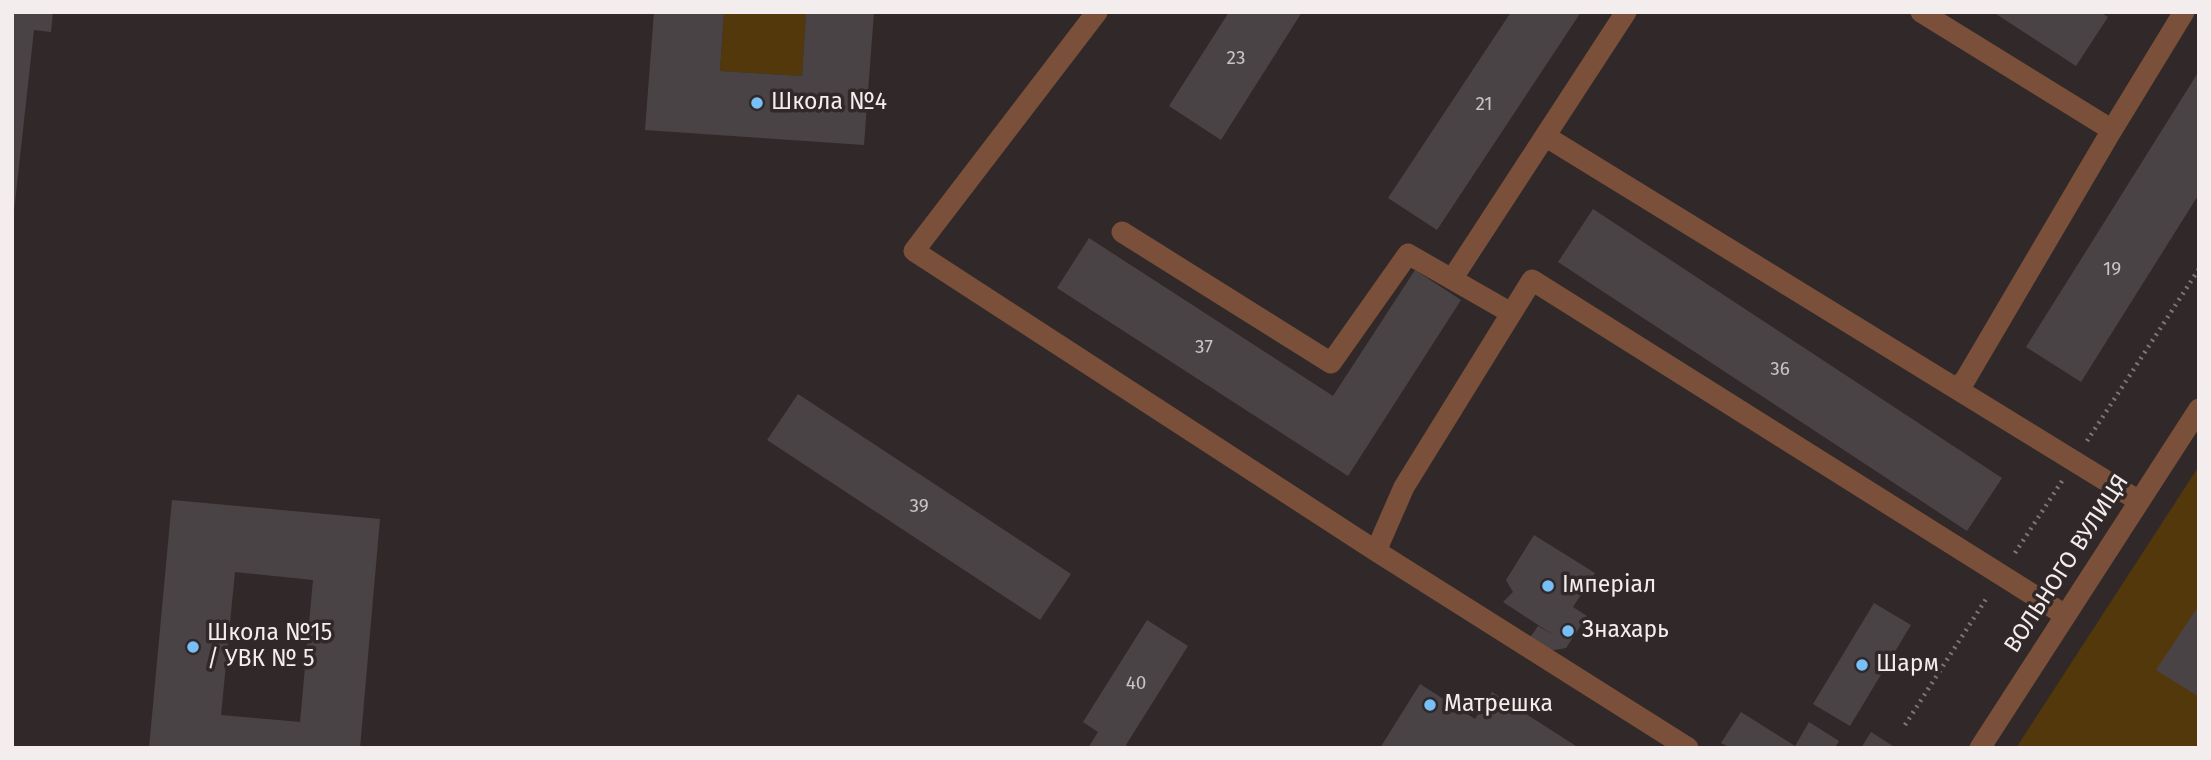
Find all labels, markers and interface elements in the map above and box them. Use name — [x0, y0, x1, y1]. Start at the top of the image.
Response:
house number: 23 — [1227, 48, 1245, 70]
place label: Школа №4 — [771, 89, 887, 117]
house number: 21 — [1475, 94, 1493, 116]
marker: Школа №4 — [749, 95, 765, 111]
house number: 19 — [2103, 259, 2121, 281]
house number: 37 — [1195, 337, 1213, 359]
house number: 36 — [1770, 359, 1790, 381]
street label: ВОЛЬНОГО ВУЛИЦЯ — [1999, 470, 2135, 658]
house number: 39 — [909, 496, 929, 518]
place label: Імперіал — [1562, 572, 1656, 600]
marker: Імперіал — [1540, 578, 1556, 594]
place label: Знахарь — [1582, 617, 1669, 645]
place label: Школа №15 / УВК № 5 — [207, 620, 332, 674]
marker: Знахарь — [1560, 623, 1576, 639]
marker: Школа №15 / УВК № 5 — [185, 639, 201, 655]
place label: Шарм — [1876, 651, 1939, 679]
marker: Шарм — [1854, 657, 1870, 673]
house number: 40 — [1126, 673, 1146, 695]
place label: Матрешка — [1444, 691, 1553, 719]
marker: Матрешка — [1422, 697, 1438, 713]

